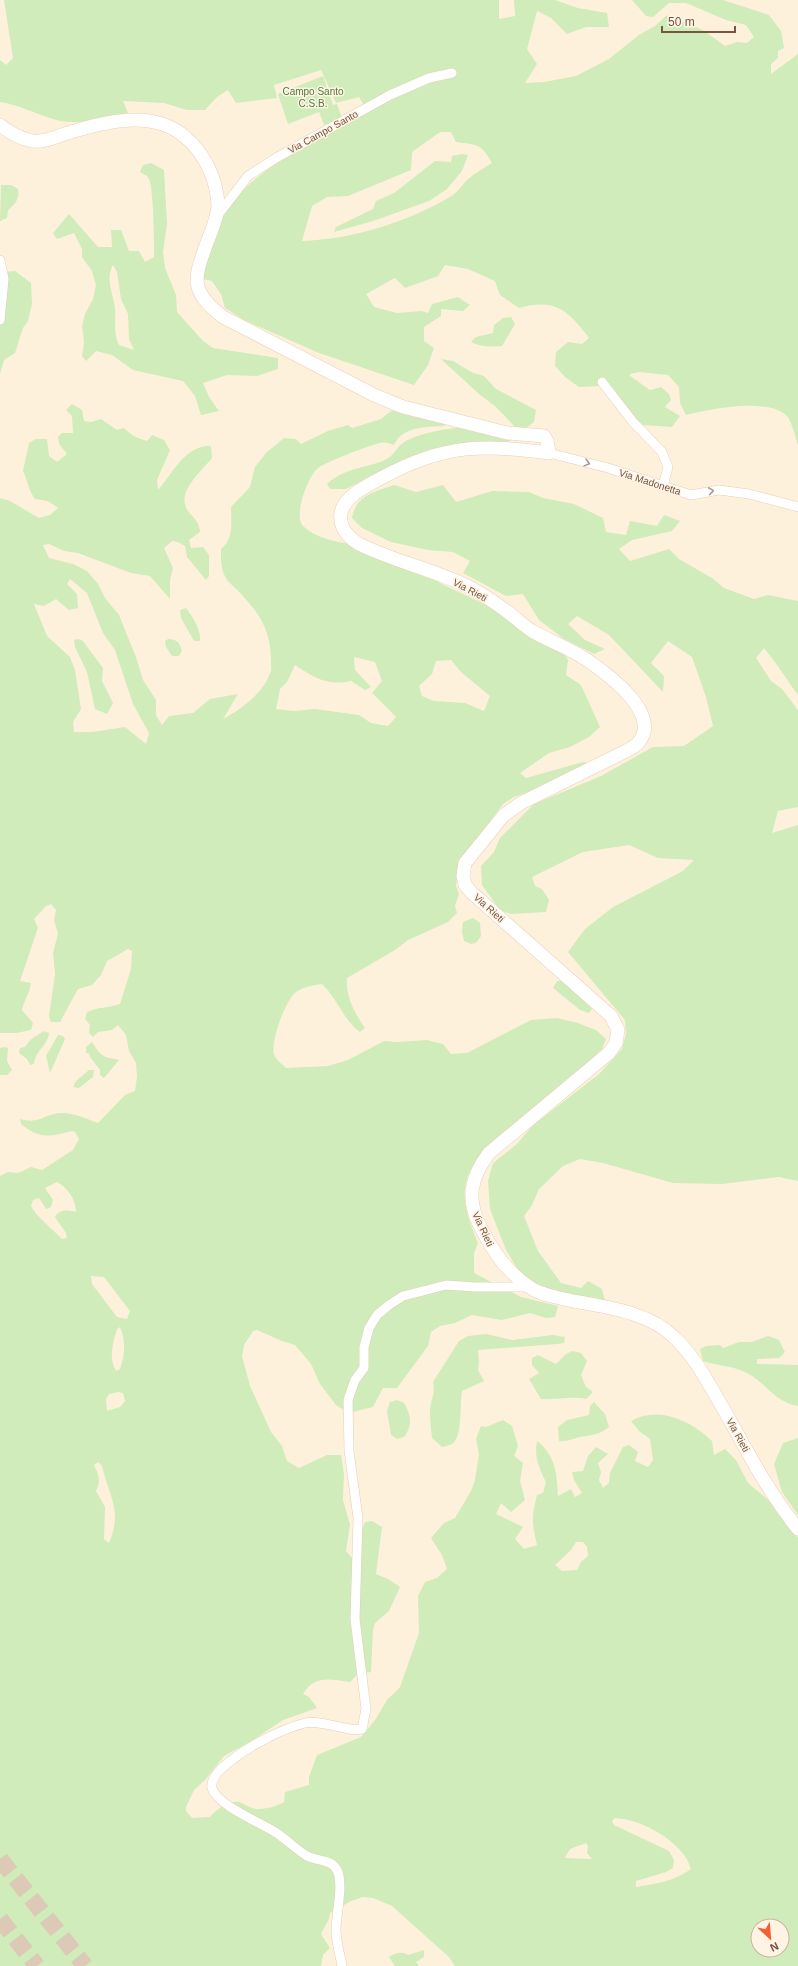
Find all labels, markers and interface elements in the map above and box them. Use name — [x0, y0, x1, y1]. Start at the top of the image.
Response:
scale bar — [662, 8, 735, 34]
text: 50 m — [668, 15, 695, 29]
park label: Campo Santo C.S.B. — [282, 86, 344, 109]
street label: Via Campo Santo — [286, 108, 360, 156]
one-way arrow — [583, 458, 590, 466]
street label: Via Madonetta — [618, 467, 683, 497]
one-way arrow — [708, 487, 714, 496]
street label: Via Rieti — [451, 576, 489, 604]
street label: Via Rieti — [472, 892, 506, 924]
street label: Via Rieti — [470, 1210, 496, 1248]
street label: Via Rieti — [724, 1416, 752, 1454]
north arrow — [750, 1918, 790, 1958]
text: N — [768, 1940, 781, 1954]

